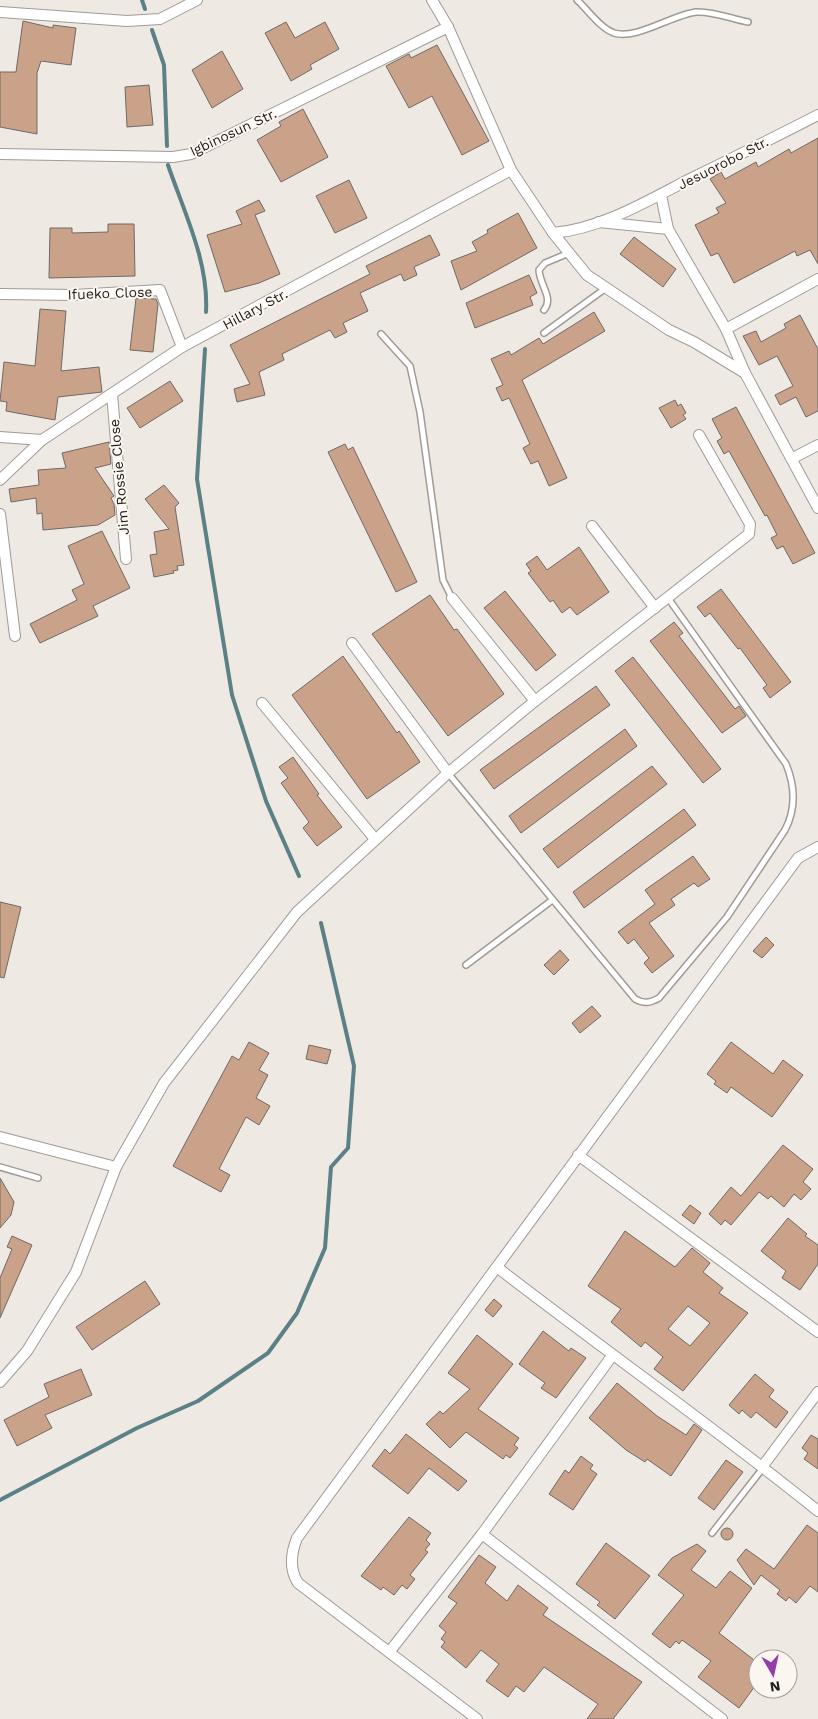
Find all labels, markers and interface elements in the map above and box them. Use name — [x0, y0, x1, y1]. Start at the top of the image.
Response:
street label: Igbinosun Str. — [187, 105, 279, 159]
street label: Jesuorobo Str. — [675, 133, 771, 193]
street label: Ifueko Close — [67, 284, 153, 302]
street label: Hillary Str. — [220, 285, 290, 333]
street label: Jim Rossie Close — [106, 418, 132, 536]
north arrow — [748, 1649, 798, 1699]
text: N — [769, 1678, 781, 1696]

